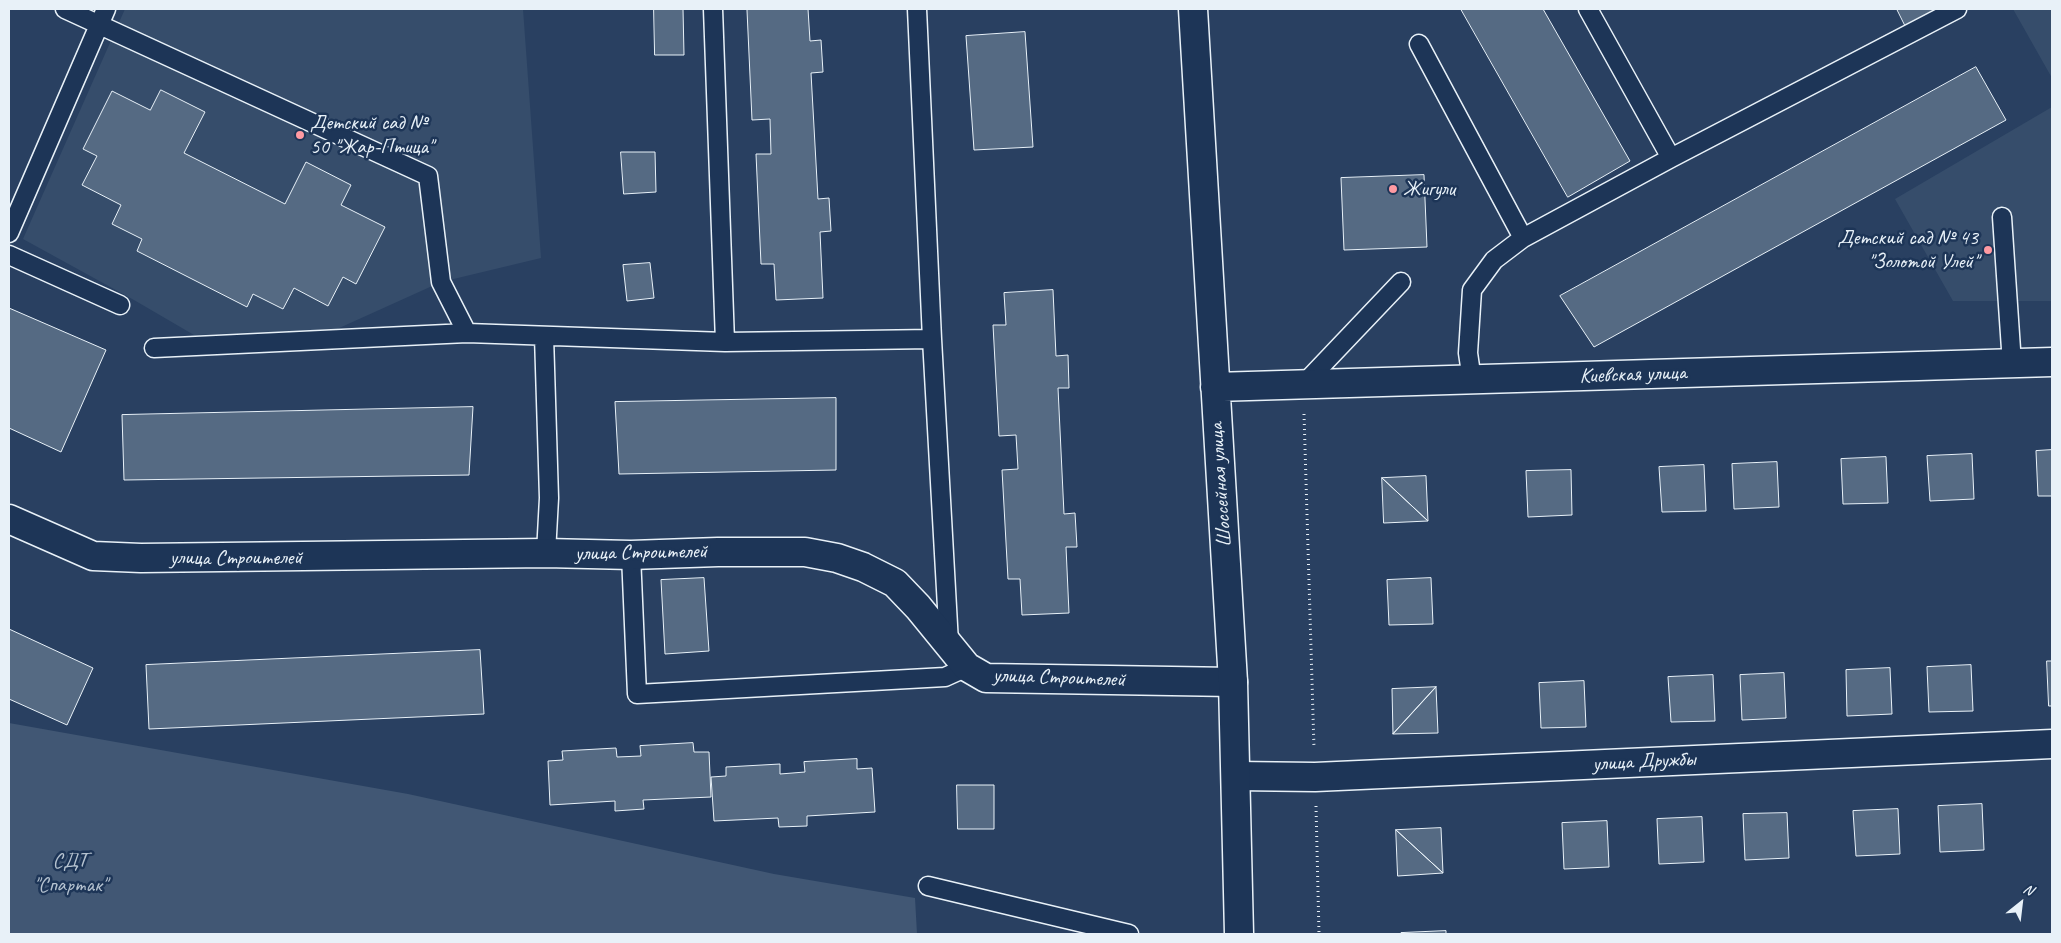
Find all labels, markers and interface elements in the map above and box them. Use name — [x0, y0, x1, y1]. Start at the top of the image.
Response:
place label: Детский сад № 50 "Жар-Птица" — [310, 110, 433, 160]
marker: Детский сад № 50 "Жар-Птица" — [294, 129, 306, 141]
place label: Жигули — [1403, 176, 1455, 202]
marker: Жигули — [1387, 183, 1399, 195]
place label: Детский сад № 43 "Золотой Улей" — [1837, 225, 1978, 275]
marker: Детский сад № 43 "Золотой Улей" — [1982, 244, 1994, 256]
street label: Киевская улица — [1579, 361, 1687, 389]
street label: Шоссейная улица — [1204, 422, 1238, 548]
street label: улица Строителей — [575, 539, 707, 567]
street label: улица Строителей — [170, 545, 302, 571]
street label: улица Строителей — [992, 663, 1126, 693]
street label: улица Дружбы — [1592, 747, 1696, 777]
park label: СДТ "Спартак" — [33, 848, 107, 898]
north arrow — [1996, 878, 2046, 928]
text: N — [2021, 880, 2036, 899]

